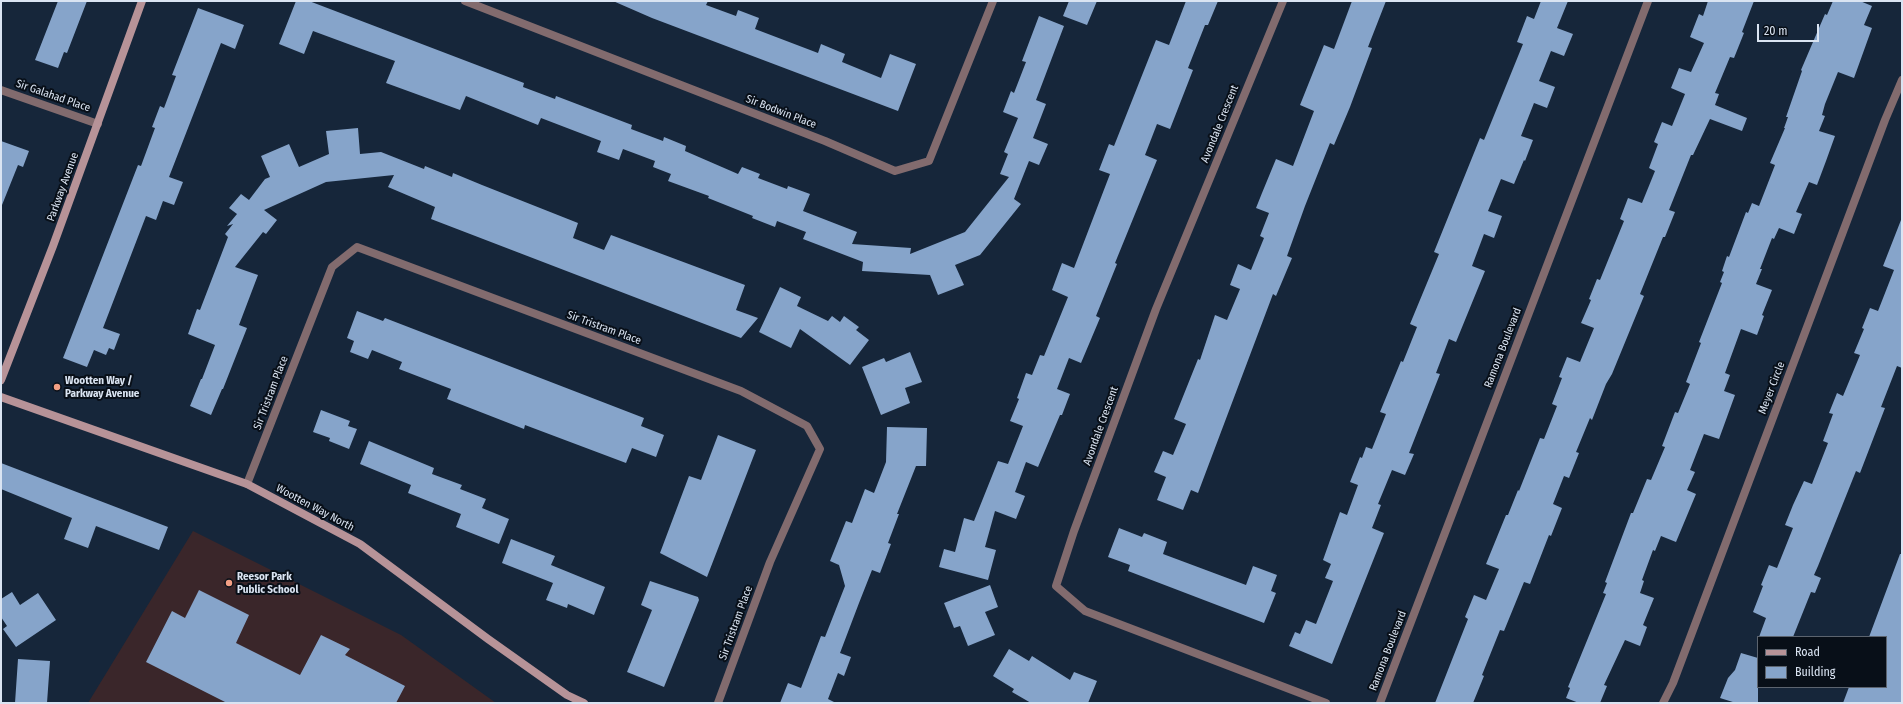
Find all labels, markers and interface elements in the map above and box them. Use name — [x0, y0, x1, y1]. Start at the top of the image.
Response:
scale bar — [1759, 16, 1821, 42]
text: 20 m — [1764, 24, 1788, 38]
street label: Sir Galahad Place — [14, 77, 92, 115]
street label: Avondale Crescent — [1198, 83, 1242, 165]
street label: Sir Bodwin Place — [744, 92, 818, 132]
street label: Parkway Avenue — [44, 151, 82, 223]
street label: Ramona Boulevard — [1482, 306, 1524, 390]
street label: Sir Tristram Place — [565, 308, 643, 348]
street label: Sir Tristram Place — [251, 354, 291, 432]
street label: Meyer Circle — [1756, 360, 1788, 416]
place label: Wootten Way / Parkway Avenue — [65, 374, 139, 400]
marker: Wootten Way / Parkway Avenue — [52, 382, 62, 392]
street label: Avondale Crescent — [1081, 385, 1121, 467]
street label: Wootten Way North — [274, 482, 356, 534]
place label: Reesor Park Public School — [237, 570, 298, 596]
marker: Reesor Park Public School — [224, 578, 234, 588]
street label: Sir Tristram Place — [716, 584, 756, 662]
street label: Ramona Boulevard — [1367, 609, 1409, 693]
legend — [1757, 636, 1887, 688]
text: Road — [1795, 645, 1820, 659]
text: Building — [1795, 665, 1835, 679]

